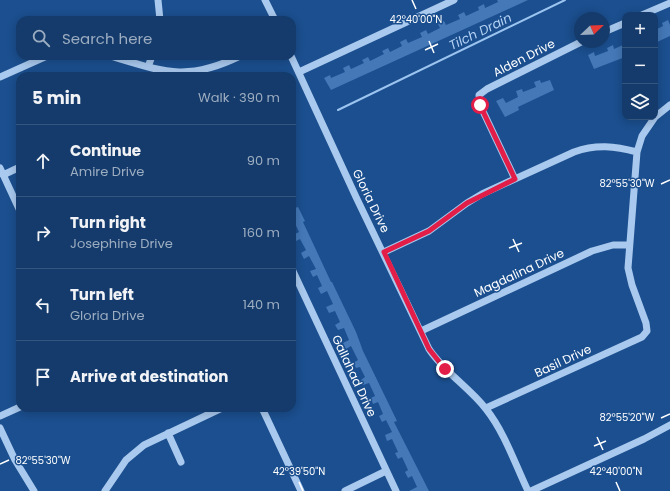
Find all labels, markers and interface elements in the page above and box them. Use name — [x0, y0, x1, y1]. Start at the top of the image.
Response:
water label: Tilch Drain — [446, 8, 515, 55]
text: 42°40'00"N — [390, 12, 442, 27]
north arrow — [574, 12, 610, 48]
map controls — [622, 12, 658, 120]
button: + — [622, 12, 658, 48]
search box — [16, 16, 296, 60]
icon: search — [30, 27, 52, 49]
text: Search here — [62, 28, 152, 49]
street label: Alden Drive — [490, 35, 558, 80]
button: − — [622, 48, 658, 84]
button: layers — [622, 84, 658, 120]
text: 5 min — [32, 86, 81, 110]
text: Walk · 390 m — [198, 88, 280, 107]
route start — [471, 96, 489, 114]
text: Continue — [70, 140, 141, 161]
icon: ahead — [32, 150, 54, 172]
text: 90 m — [247, 151, 280, 170]
text: Amire Drive — [70, 162, 144, 181]
street label: Gloria Drive — [349, 166, 394, 235]
text: 82°55'30"W — [599, 176, 655, 191]
text: Turn right — [70, 212, 146, 233]
icon: right — [32, 222, 54, 244]
text: 160 m — [243, 223, 280, 242]
text: Josephine Drive — [70, 234, 173, 253]
street label: Magdalina Drive — [471, 244, 567, 301]
text: Turn left — [70, 284, 134, 305]
icon: left — [32, 294, 54, 316]
text: 140 m — [243, 295, 280, 314]
text: Gloria Drive — [70, 306, 145, 325]
street label: Gallahad Drive — [328, 332, 381, 420]
street label: Basil Drive — [532, 340, 594, 381]
route end — [436, 360, 454, 378]
icon: arrive — [32, 366, 54, 388]
text: Arrive at destination — [70, 366, 228, 387]
text: 82°55'20"W — [599, 410, 655, 425]
text: 82°55'30"W — [15, 453, 71, 468]
text: 42°39'50"N — [273, 464, 325, 479]
text: 42°40'00"N — [590, 464, 642, 479]

